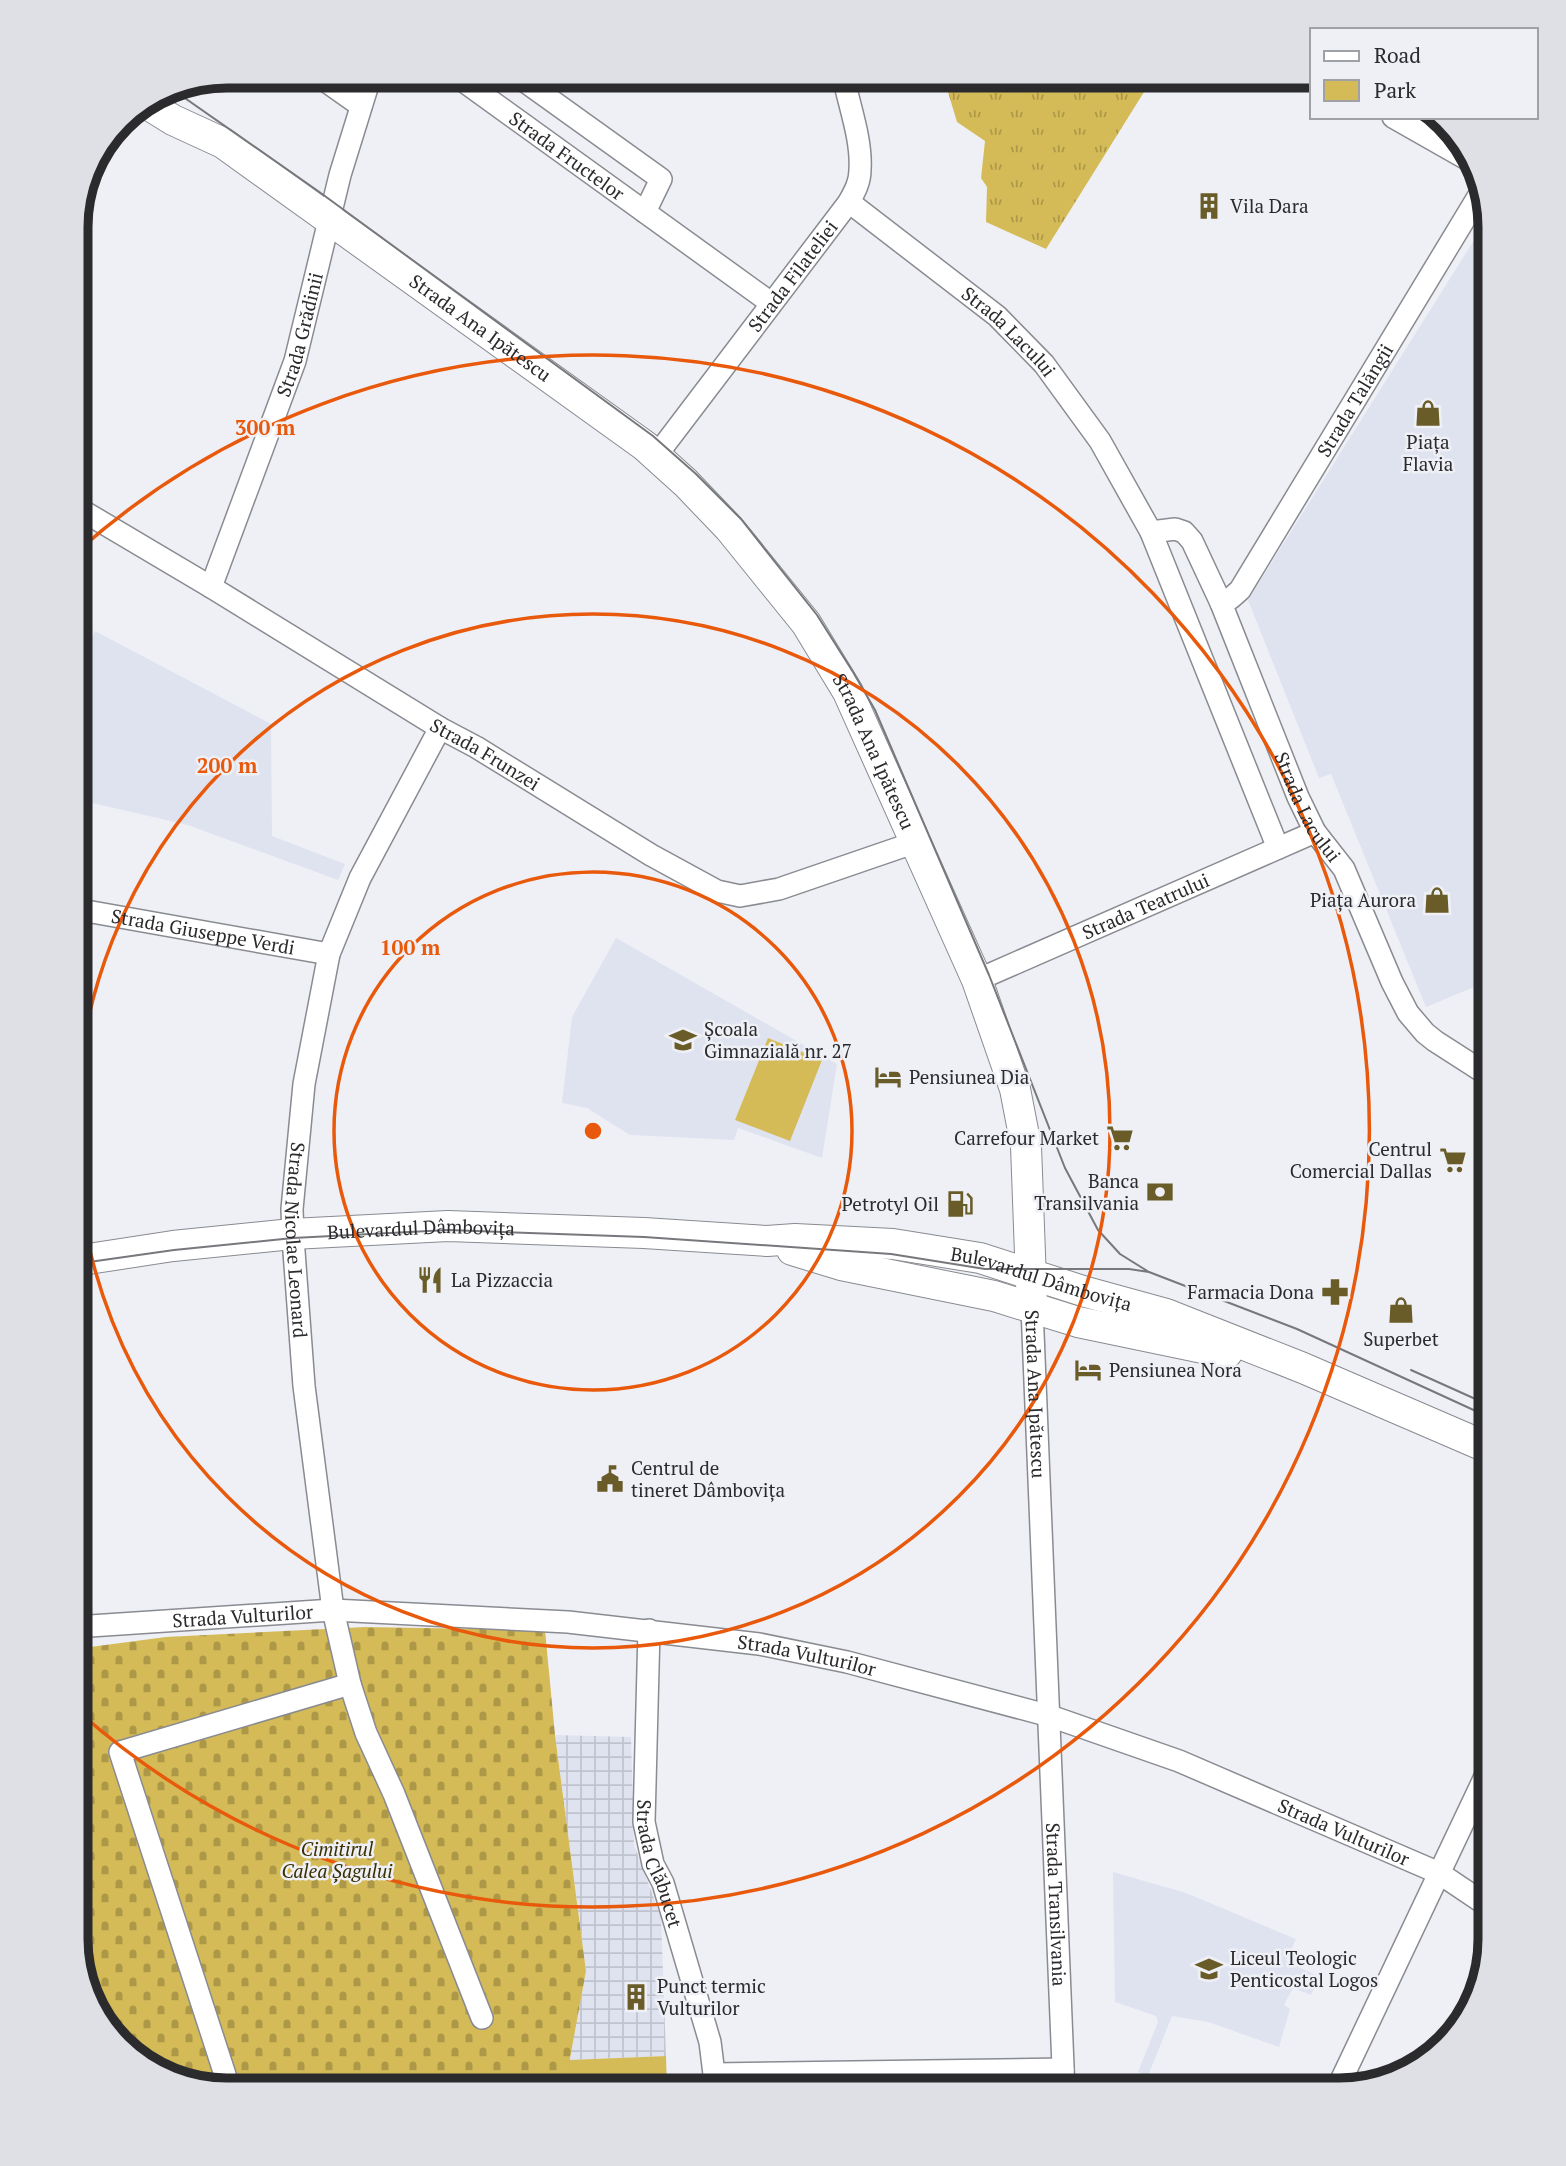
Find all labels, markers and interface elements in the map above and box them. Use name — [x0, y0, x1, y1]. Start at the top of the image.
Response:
legend — [1310, 28, 1538, 119]
text: Road — [1374, 41, 1421, 69]
text: Park — [1374, 76, 1416, 104]
street label: Strada Fructelor — [505, 105, 630, 206]
building icon: Vila Dara — [1194, 191, 1224, 221]
place label: Vila Dara — [1230, 193, 1309, 218]
street label: Strada Filateliei — [742, 215, 843, 337]
street label: Strada Ana Ipătescu — [405, 268, 557, 387]
street label: Strada Grădinii — [270, 270, 328, 400]
street label: Strada Lacului — [957, 280, 1062, 381]
street label: Strada Talăngii — [1311, 339, 1398, 461]
shop icon: Piața Flavia — [1413, 398, 1443, 428]
text: 300 m — [235, 413, 296, 441]
place label: Piața Flavia — [1403, 429, 1454, 476]
street label: Strada Ana Ipătescu — [828, 668, 921, 833]
street label: Strada Frunzei — [426, 712, 545, 796]
street label: Strada Lacului — [1269, 748, 1347, 867]
text: 200 m — [197, 751, 258, 779]
street label: Strada Teatrului — [1078, 867, 1213, 945]
shop icon: Piața Aurora — [1422, 885, 1452, 915]
place label: Piața Aurora — [1310, 887, 1416, 912]
street label: Strada Giuseppe Verdi — [109, 903, 297, 960]
text: 100 m — [380, 933, 441, 961]
place label: Școala Gimnazială nr. 27 — [704, 1016, 852, 1063]
school or university icon: Școala Gimnazială nr. 27 — [668, 1025, 698, 1055]
hotel icon: Pensiunea Dia — [873, 1062, 903, 1092]
place label: Pensiunea Dia — [909, 1064, 1030, 1089]
centre of rings — [581, 1119, 605, 1143]
supermarket icon: Carrefour Market — [1105, 1123, 1135, 1153]
place label: Carrefour Market — [954, 1125, 1099, 1150]
place label: Centrul Comercial Dallas — [1290, 1136, 1432, 1183]
street label: Strada Nicolae Leonard — [280, 1141, 313, 1339]
supermarket icon: Centrul Comercial Dallas — [1438, 1145, 1468, 1175]
place label: Banca Transilvania — [1034, 1168, 1139, 1215]
bank icon: Banca Transilvania — [1145, 1177, 1175, 1207]
fuel station icon: Petrotyl Oil — [945, 1189, 975, 1219]
place label: Petrotyl Oil — [842, 1191, 939, 1216]
street label: Bulevardul Dâmbovița — [327, 1213, 516, 1244]
street label: Bulevardul Dâmbovița — [949, 1240, 1135, 1316]
restaurant icon: La Pizzaccia — [415, 1265, 445, 1295]
place label: La Pizzaccia — [451, 1267, 553, 1292]
pharmacy icon: Farmacia Dona — [1320, 1277, 1350, 1307]
place label: Farmacia Dona — [1187, 1279, 1314, 1304]
shop icon: Superbet — [1386, 1295, 1416, 1325]
street label: Strada Ana Ipătescu — [1020, 1309, 1052, 1479]
place label: Superbet — [1363, 1326, 1439, 1351]
hotel icon: Pensiunea Nora — [1073, 1355, 1103, 1385]
place label: Pensiunea Nora — [1109, 1357, 1242, 1382]
place label: Centrul de tineret Dâmbovița — [631, 1455, 785, 1502]
public building icon: Centrul de tineret Dâmbovița — [595, 1464, 625, 1494]
street label: Strada Vulturilor — [171, 1598, 314, 1633]
street label: Strada Vulturilor — [736, 1629, 880, 1681]
street label: Strada Vulturilor — [1274, 1792, 1414, 1871]
street label: Strada Clăbucet — [632, 1799, 689, 1930]
street label: Strada Transilvania — [1041, 1822, 1073, 1987]
park label: Cimitirul Calea Șagului — [281, 1836, 393, 1883]
place label: Liceul Teologic Penticostal Logos — [1230, 1945, 1378, 1992]
school or university icon: Liceul Teologic Penticostal Logos — [1194, 1954, 1224, 1984]
place label: Punct termic Vulturilor — [657, 1973, 766, 2020]
building icon: Punct termic Vulturilor — [621, 1982, 651, 2012]

